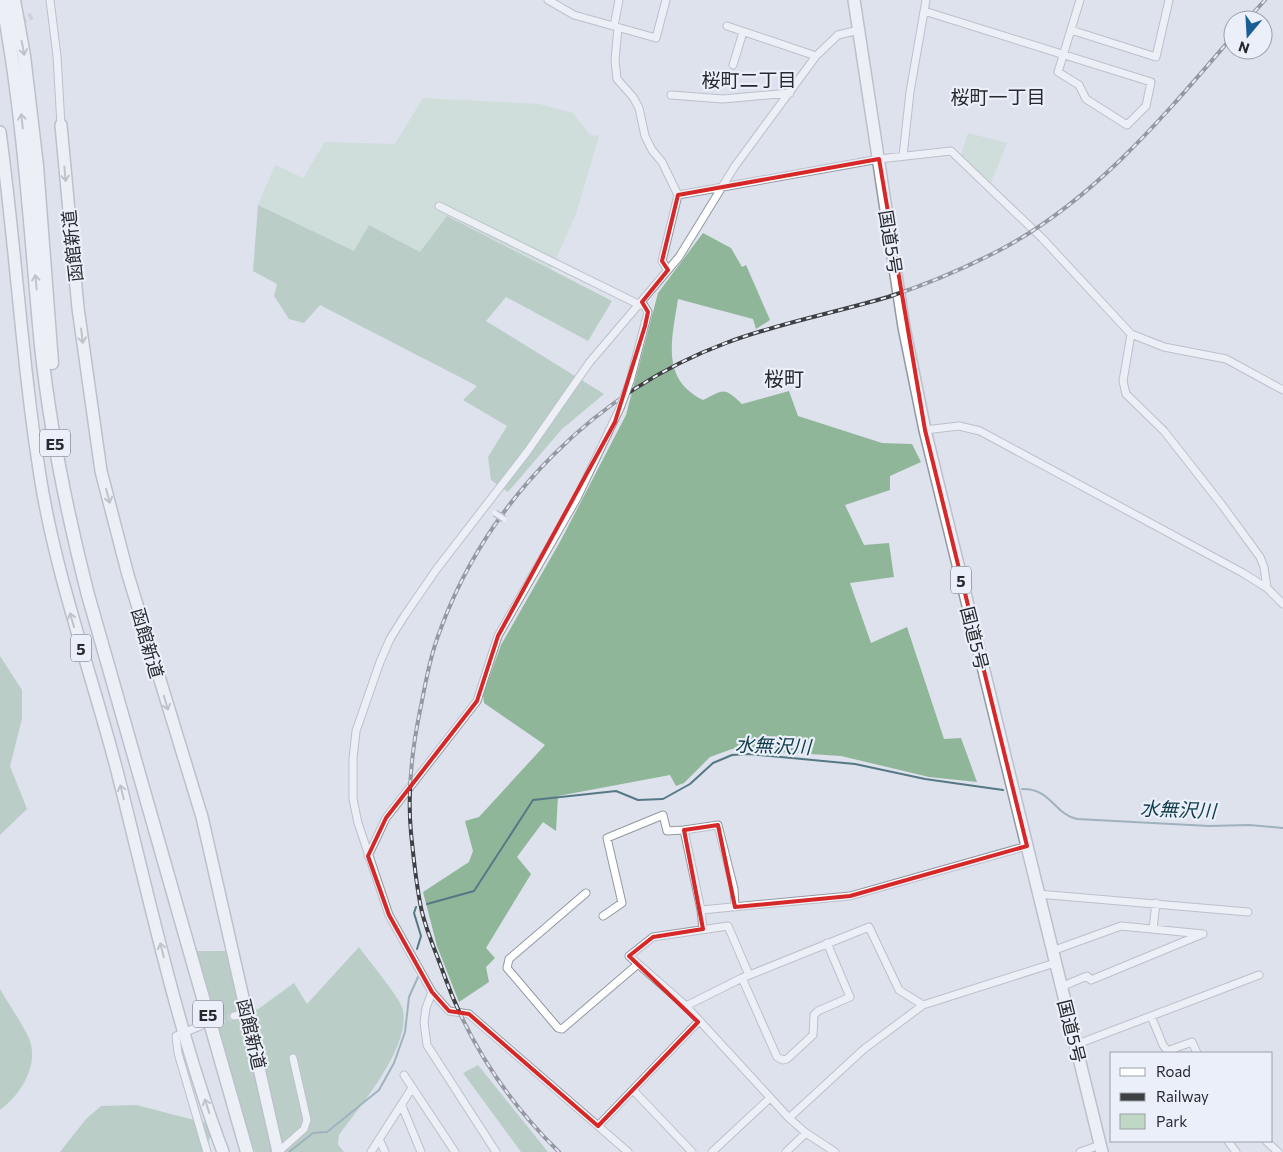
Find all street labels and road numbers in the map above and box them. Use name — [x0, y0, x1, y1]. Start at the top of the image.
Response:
street label: 函館新道 — [57, 209, 87, 283]
street label: 国道5号 — [875, 209, 907, 275]
road number: E5 — [40, 429, 70, 456]
road number: 5 — [951, 566, 971, 594]
street label: 国道5号 — [957, 604, 993, 672]
street label: 函館新道 — [128, 605, 168, 681]
road number: 5 — [71, 634, 91, 661]
street label: 函館新道 — [233, 996, 271, 1072]
street label: 国道5号 — [1054, 997, 1090, 1065]
road number: E5 — [193, 1001, 223, 1028]

